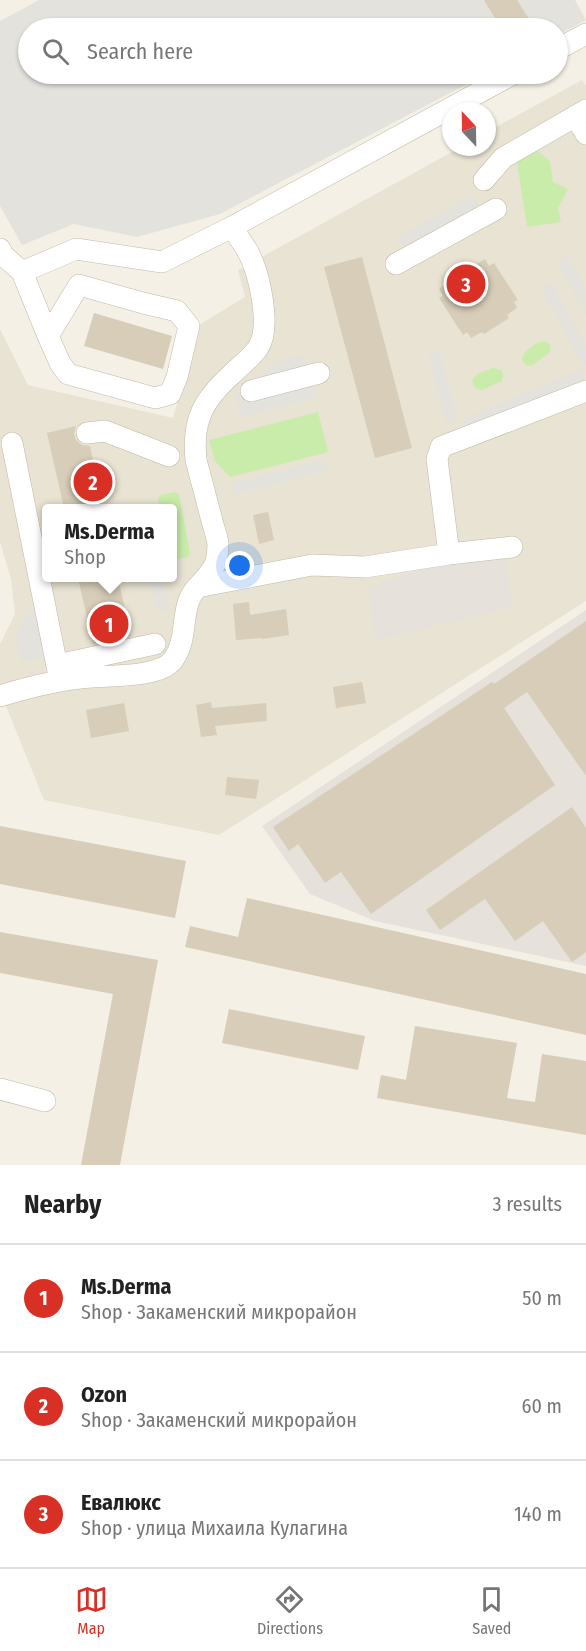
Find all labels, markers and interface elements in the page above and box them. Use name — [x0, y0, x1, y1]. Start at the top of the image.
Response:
search box — [18, 18, 568, 84]
icon: search — [39, 35, 72, 68]
text: Search here — [87, 38, 193, 65]
north arrow — [442, 102, 496, 156]
pin: 3 — [446, 262, 486, 306]
pin: 2 — [74, 460, 112, 504]
popup — [42, 504, 177, 582]
text: Ms.Derma — [64, 518, 155, 545]
text: Shop — [64, 545, 106, 569]
your location — [225, 551, 254, 580]
pin: 1 — [90, 602, 128, 646]
text: Nearby — [24, 1189, 101, 1220]
text: 3 results — [493, 1192, 562, 1216]
text: Ms.Derma — [81, 1273, 172, 1300]
text: 1 — [39, 1286, 48, 1310]
text: 50 m — [522, 1286, 562, 1310]
text: Shop · Закаменский микрорайон — [81, 1300, 357, 1324]
text: Ozon — [81, 1381, 127, 1408]
text: 2 — [39, 1394, 48, 1418]
text: 60 m — [522, 1394, 562, 1418]
text: Shop · Закаменский микрорайон — [81, 1408, 357, 1432]
text: Евалюкс — [81, 1489, 161, 1516]
text: 3 — [39, 1502, 48, 1526]
text: 140 m — [514, 1502, 562, 1526]
text: Shop · улица Михаила Кулагина — [81, 1516, 348, 1540]
tab: Map — [75, 1583, 108, 1638]
tab: Directions — [257, 1583, 323, 1638]
tab: Saved — [472, 1583, 511, 1638]

